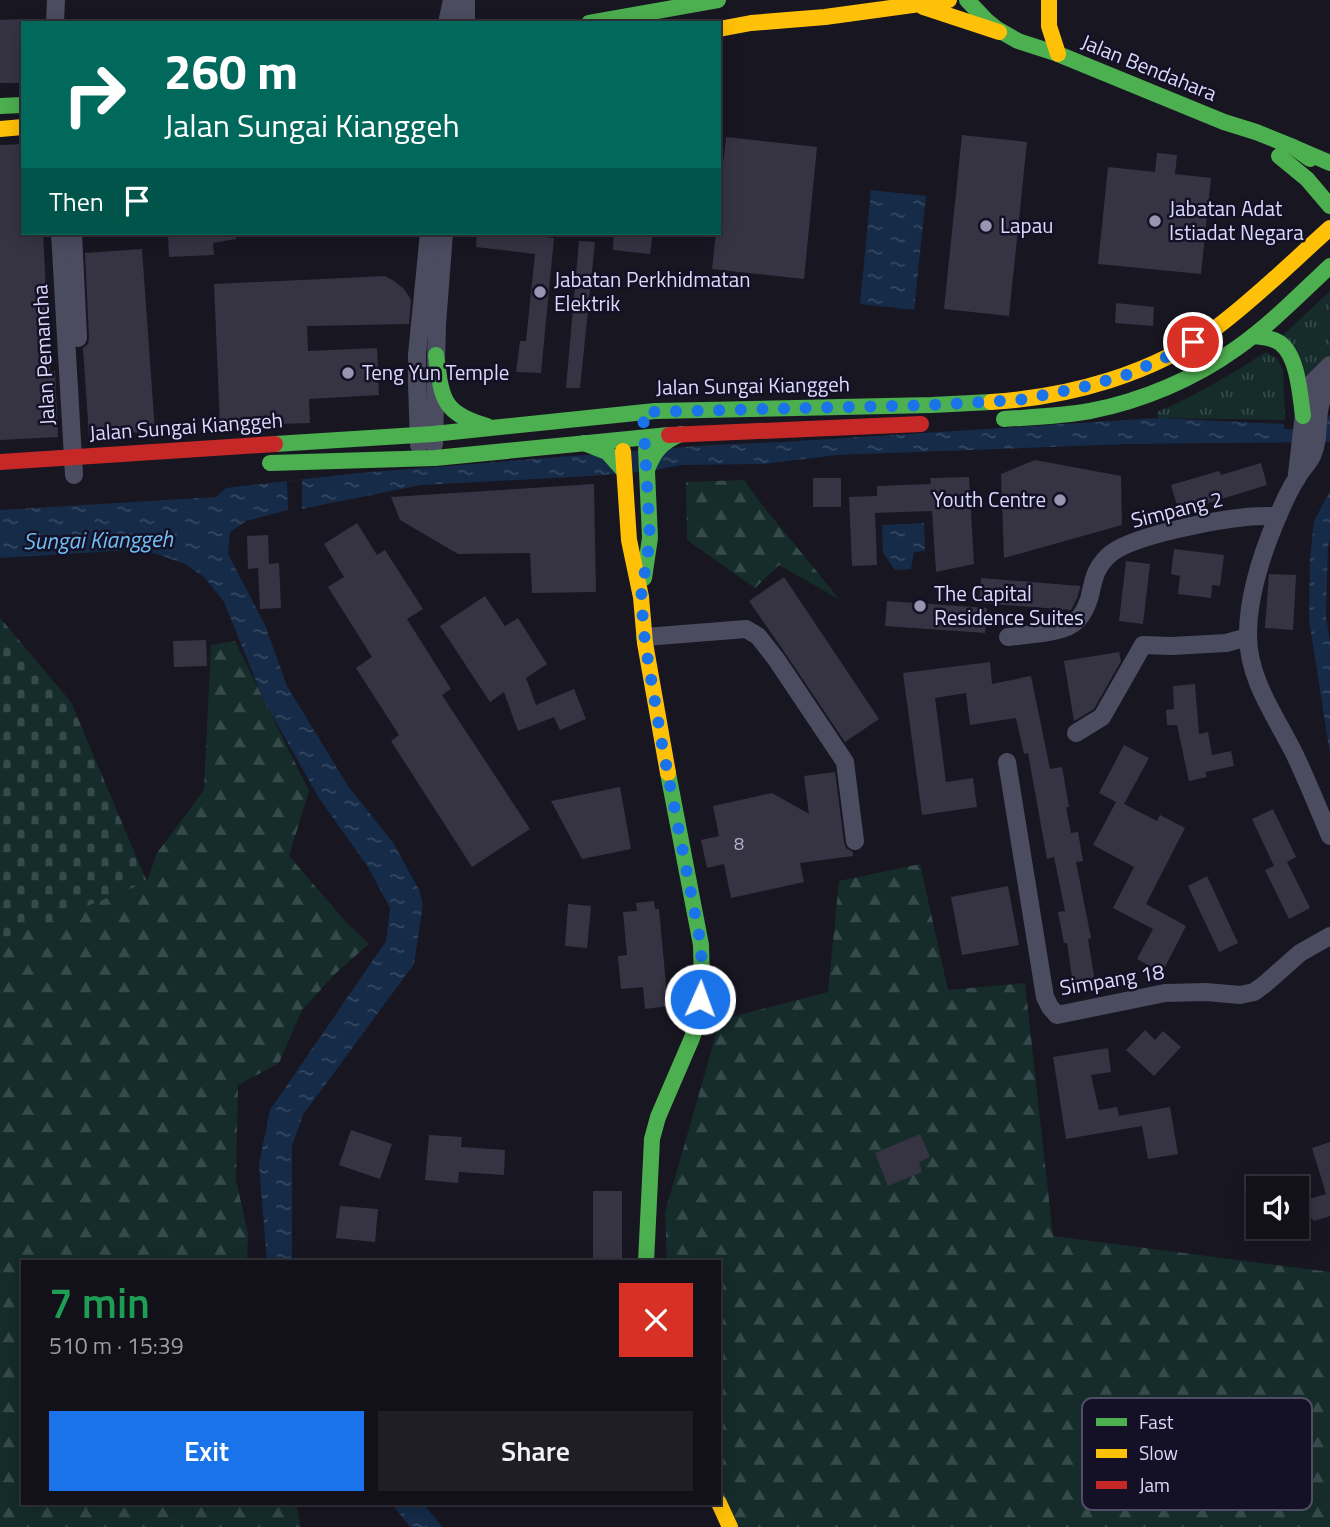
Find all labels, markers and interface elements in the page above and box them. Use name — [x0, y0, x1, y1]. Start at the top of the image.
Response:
street label: Jalan Bendahara — [1077, 25, 1223, 109]
text: 260 m — [164, 33, 298, 108]
icon: right — [49, 49, 140, 140]
text: Jalan Sungai Kianggeh — [164, 101, 460, 149]
text: Then — [49, 182, 104, 221]
icon: arrive — [118, 182, 156, 220]
place label: Jabatan Adat Istiadat Negara — [1169, 192, 1304, 248]
place label: Lapau — [1000, 209, 1053, 241]
marker: Jabatan Adat Istiadat Negara — [1147, 213, 1163, 229]
marker: Lapau — [978, 218, 994, 234]
place label: Jabatan Perkhidmatan Elektrik — [554, 263, 750, 319]
street label: Jalan Pemancha — [23, 283, 63, 426]
marker: Jabatan Perkhidmatan Elektrik — [532, 284, 548, 300]
pin — [1163, 312, 1223, 372]
icon: arrive — [1174, 323, 1212, 361]
place label: Teng Yun Temple — [362, 356, 509, 388]
marker: Teng Yun Temple — [340, 365, 356, 381]
street label: Jalan Sungai Kianggeh — [656, 367, 850, 403]
street label: Jalan Sungai Kianggeh — [88, 403, 284, 449]
street label: Simpang 2 — [1127, 482, 1226, 536]
place label: Youth Centre — [933, 483, 1046, 515]
marker: Youth Centre — [1052, 492, 1068, 508]
water label: Sungai Kianggeh — [23, 521, 174, 558]
place label: The Capital Residence Suites — [934, 577, 1084, 633]
marker: The Capital Residence Suites — [912, 598, 928, 614]
house number: 8 — [734, 830, 744, 857]
street label: Simpang 18 — [1057, 955, 1167, 1003]
position arrow — [663, 962, 737, 1036]
map controls — [1246, 1176, 1309, 1239]
button: sound — [1246, 1176, 1309, 1239]
text: 7 min — [49, 1270, 150, 1334]
button: close — [619, 1283, 693, 1357]
text: 510 m · 15:39 — [49, 1328, 184, 1363]
legend — [1082, 1398, 1312, 1510]
text: Fast — [1139, 1407, 1174, 1436]
button: Exit — [49, 1411, 364, 1491]
button: Share — [378, 1411, 693, 1491]
text: Slow — [1139, 1438, 1178, 1467]
text: Jam — [1139, 1470, 1170, 1499]

